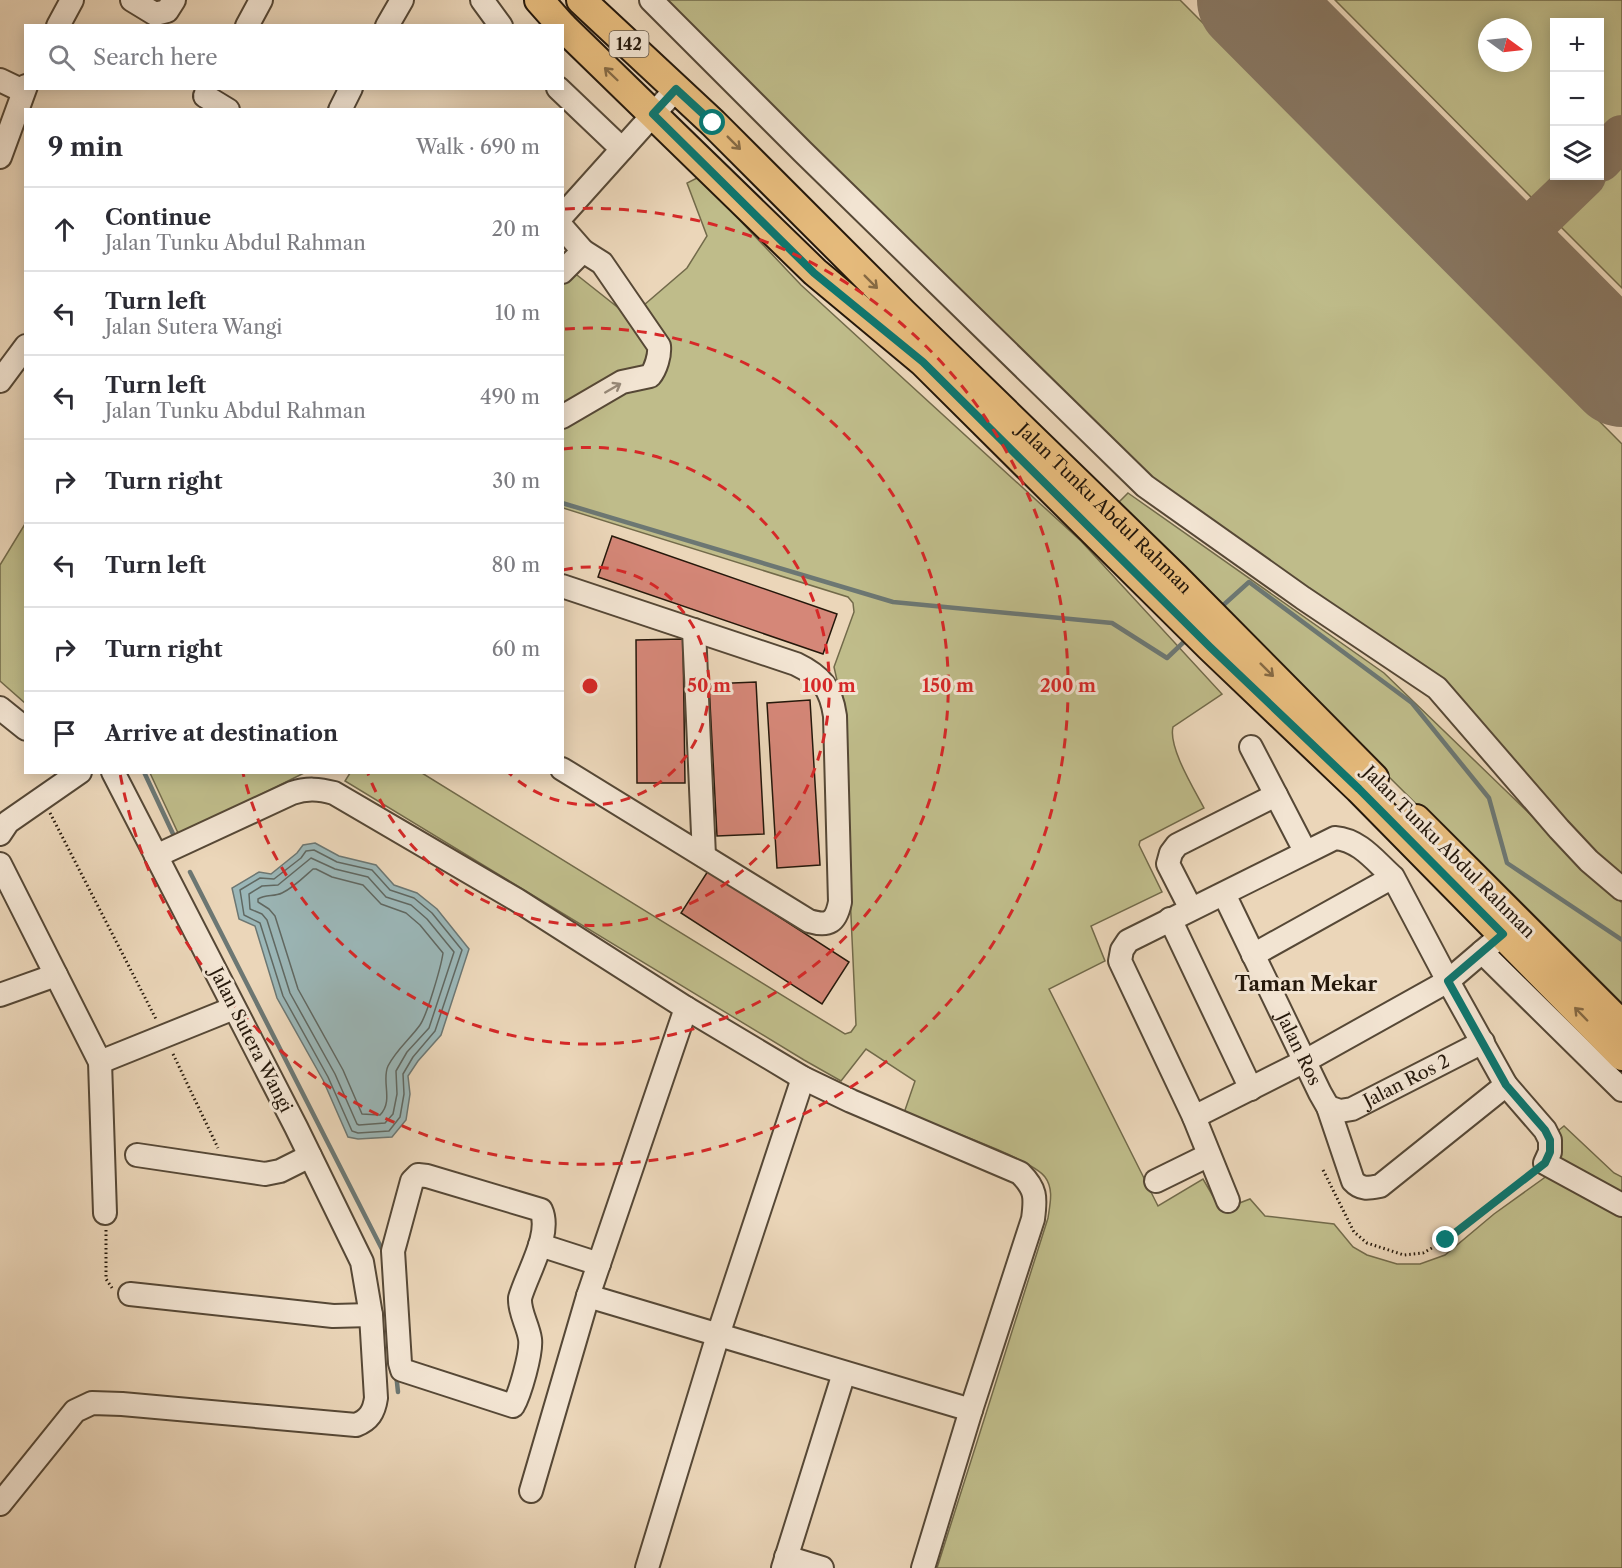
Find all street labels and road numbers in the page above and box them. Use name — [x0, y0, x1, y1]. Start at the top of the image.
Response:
road number: 142 — [610, 31, 648, 57]
street label: Jalan Tunku Abdul Rahman — [1010, 417, 1196, 598]
street label: Jalan Tunku Abdul Rahman — [1356, 759, 1540, 943]
street label: Jalan Sutera Wangi — [204, 961, 297, 1117]
street label: Jalan Ros — [1270, 1006, 1326, 1089]
street label: Jalan Ros 2 — [1357, 1050, 1453, 1114]

